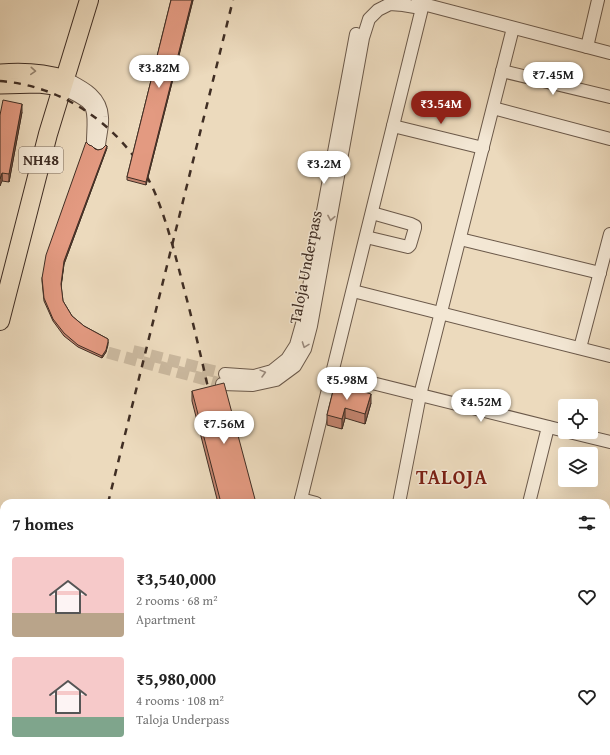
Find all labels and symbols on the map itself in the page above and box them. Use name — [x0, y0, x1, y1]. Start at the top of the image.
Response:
pin: ₹3.82M — [126, 55, 192, 89]
pin: ₹7.45M — [520, 62, 586, 96]
one-way arrow — [30, 67, 36, 76]
pin: ₹3.54M — [408, 91, 474, 125]
road number: NH48 — [19, 147, 63, 173]
pin: ₹3.2M — [296, 151, 352, 185]
street label: Taloja Underpass — [282, 208, 328, 326]
one-way arrow — [327, 215, 335, 221]
one-way arrow — [302, 342, 310, 349]
pin: ₹5.98M — [314, 367, 380, 401]
one-way arrow — [259, 369, 266, 378]
pin: ₹4.52M — [448, 389, 514, 423]
pin: ₹7.56M — [191, 411, 257, 445]
district label: TALOJA — [416, 462, 488, 491]

